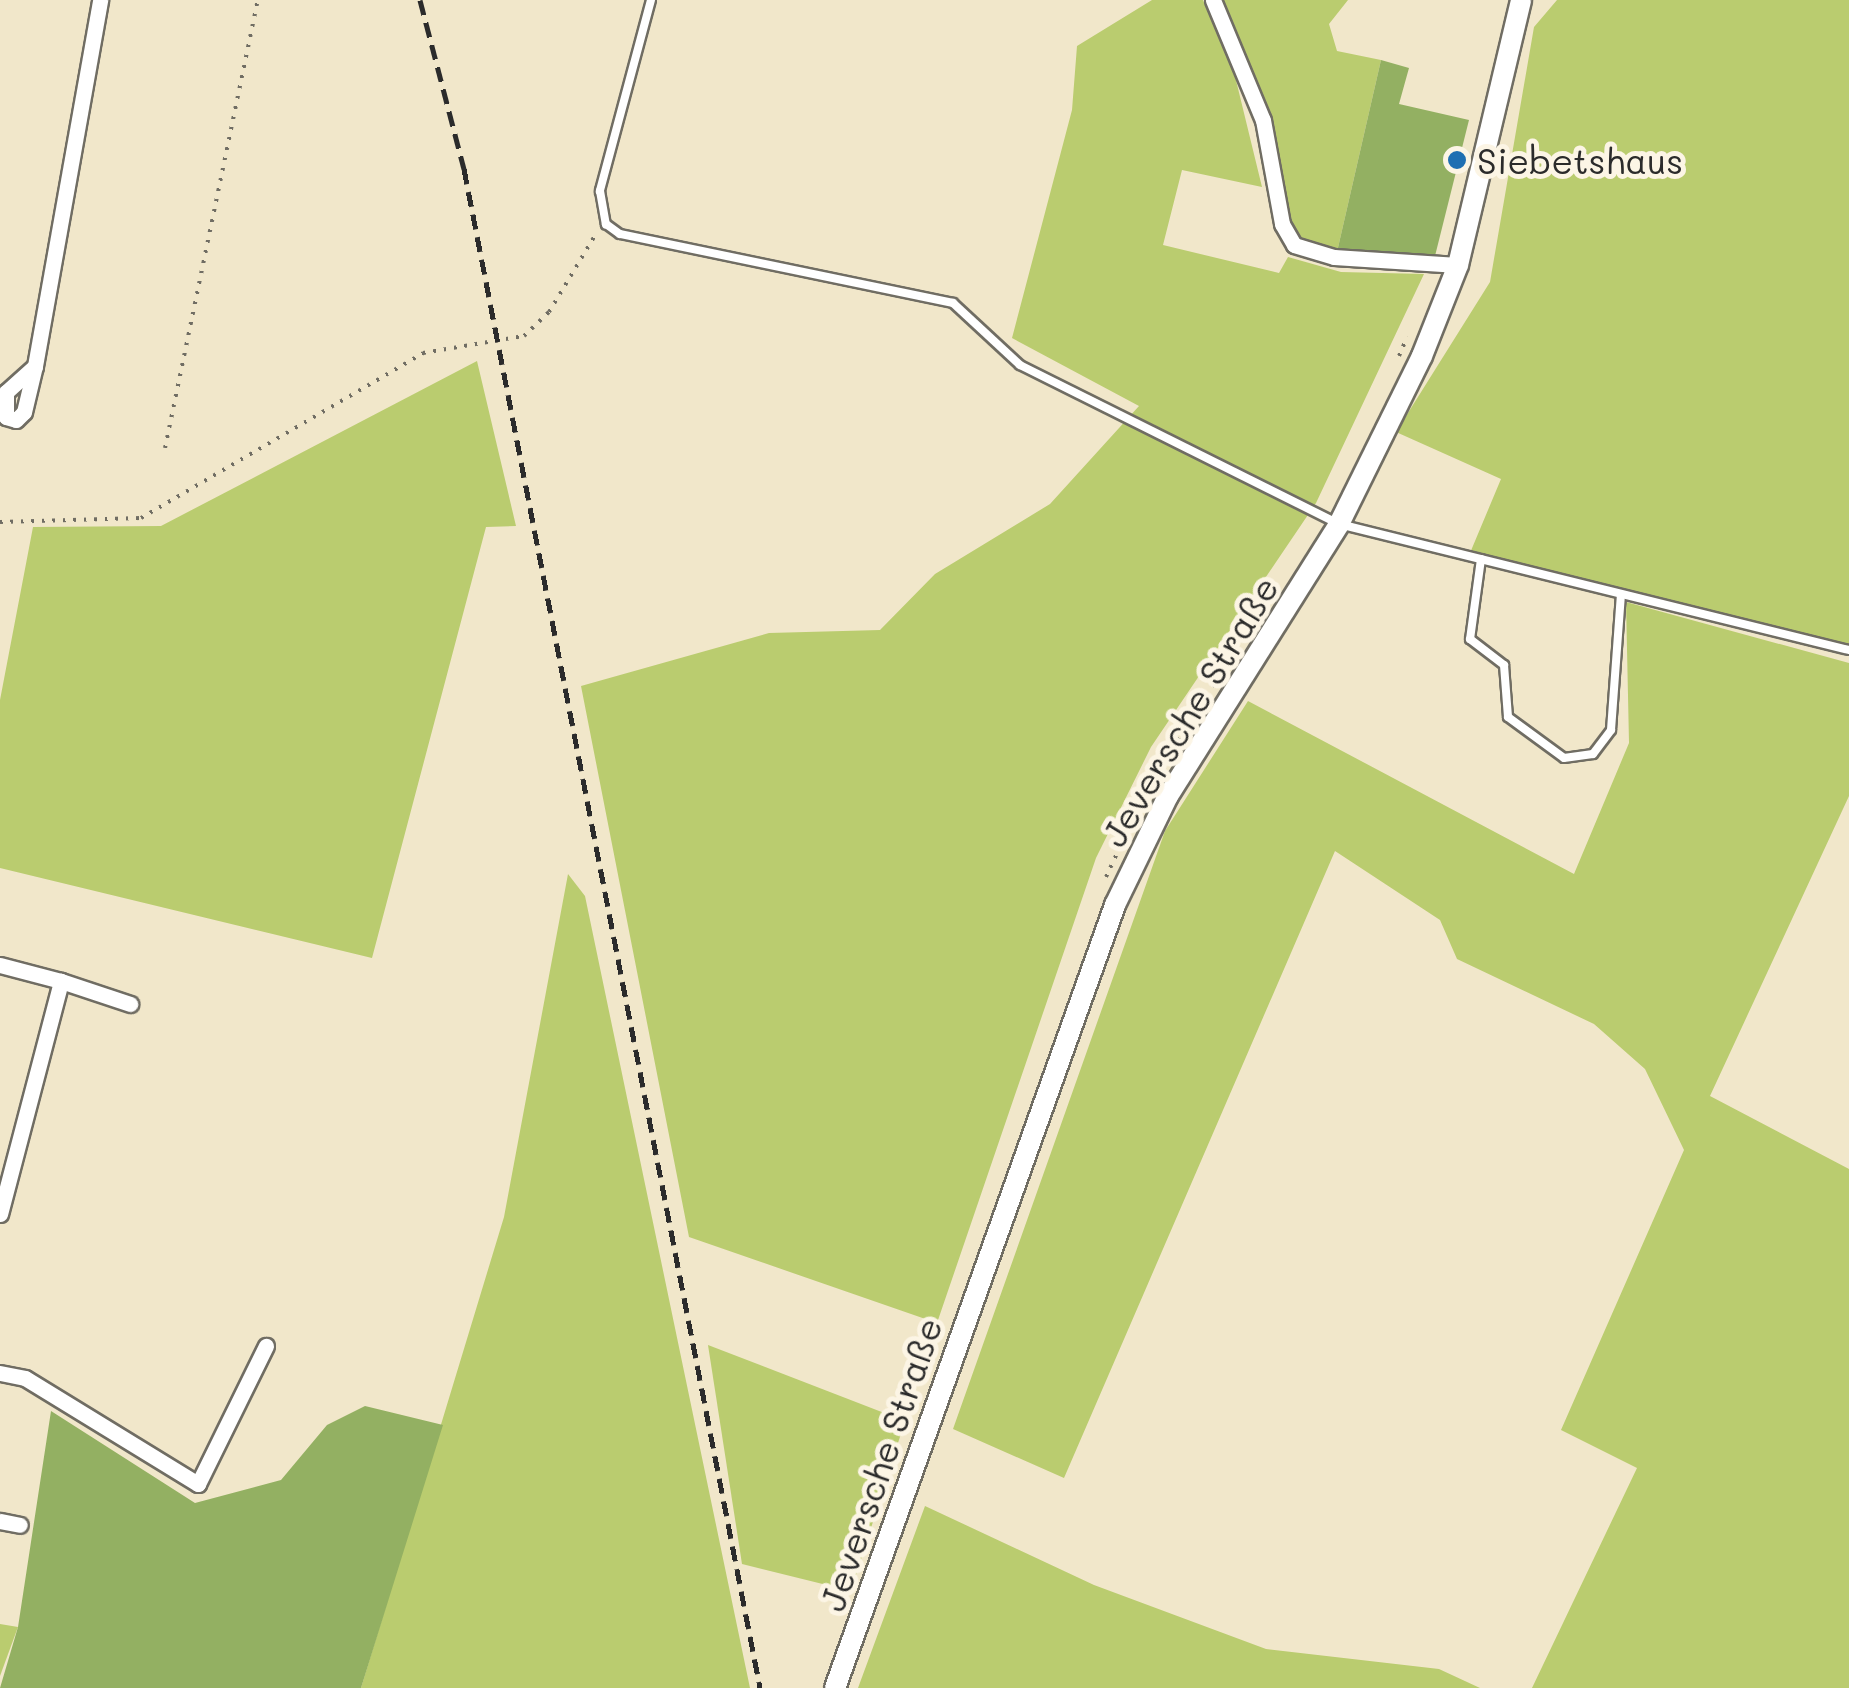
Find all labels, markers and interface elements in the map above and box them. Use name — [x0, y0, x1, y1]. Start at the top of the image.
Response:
place label: Siebetshaus — [1477, 139, 1683, 181]
marker: Siebetshaus — [1446, 149, 1468, 171]
street label: Jeversche Straße — [1092, 569, 1286, 853]
street label: Jeversche Straße — [810, 1312, 950, 1616]

